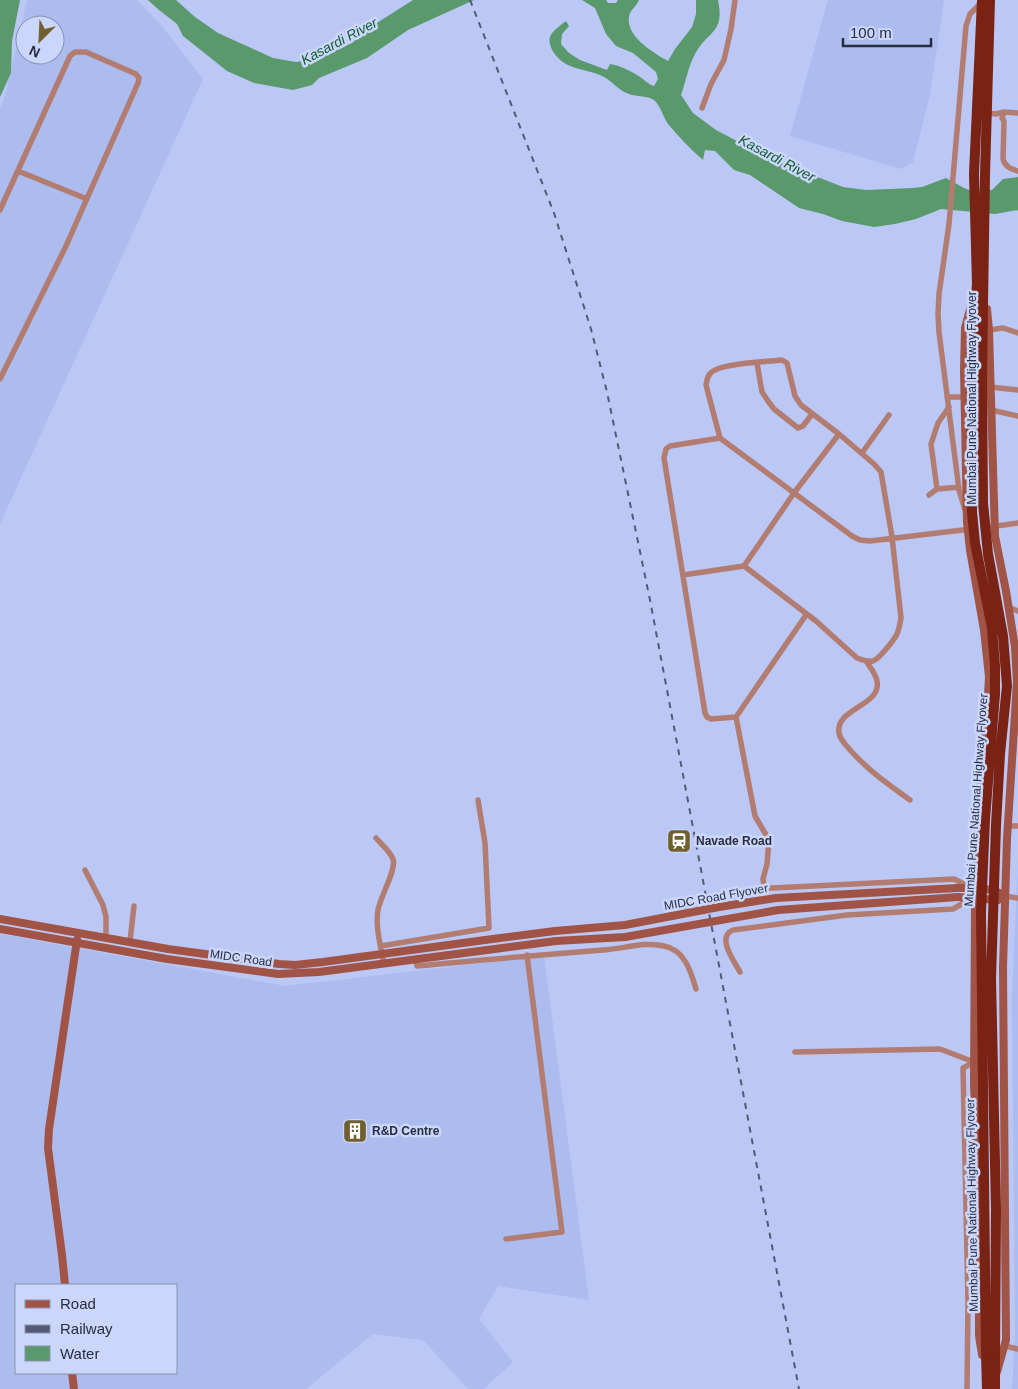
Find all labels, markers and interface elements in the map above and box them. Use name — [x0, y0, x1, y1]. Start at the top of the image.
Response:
water label: Kasardi River — [298, 14, 381, 68]
north arrow — [15, 15, 65, 65]
scale bar — [843, 15, 930, 47]
text: 100 m — [850, 24, 892, 41]
text: N — [27, 43, 43, 61]
water label: Kasardi River — [736, 131, 819, 185]
street label: Mumbai Pune National Highway Flyover — [965, 291, 979, 505]
street label: Mumbai Pune National Highway Flyover — [962, 693, 990, 907]
station icon: Navade Road — [666, 828, 692, 854]
place label: Navade Road — [696, 834, 772, 848]
street label: MIDC Road Flyover — [663, 881, 769, 913]
street label: MIDC Road — [209, 947, 273, 969]
street label: Mumbai Pune National Highway Flyover — [963, 1098, 981, 1312]
building icon: R&D Centre — [342, 1118, 368, 1144]
place label: R&D Centre — [372, 1124, 440, 1138]
legend — [15, 1284, 178, 1374]
text: Road — [60, 1295, 96, 1312]
text: Railway — [60, 1320, 113, 1337]
text: Water — [60, 1345, 99, 1362]

